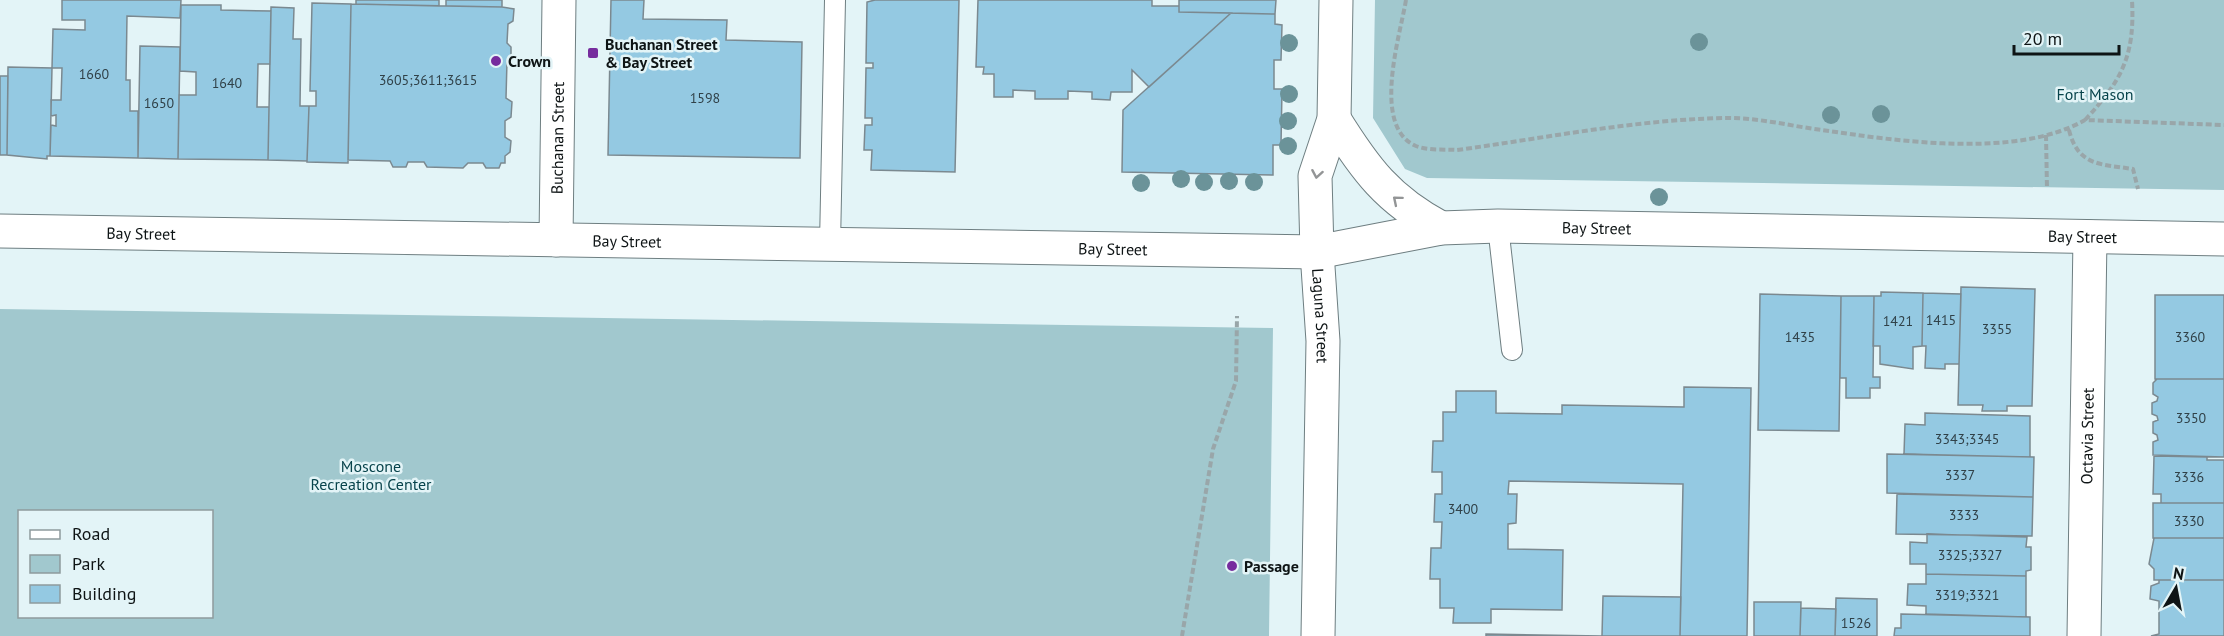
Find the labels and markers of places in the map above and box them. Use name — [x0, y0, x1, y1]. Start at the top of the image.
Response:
place label: Buchanan Street & Bay Street — [605, 34, 718, 72]
marker: Buchanan Street & Bay Street — [586, 46, 600, 60]
place label: Crown — [508, 51, 551, 71]
marker: Crown — [489, 54, 503, 68]
place label: Passage — [1244, 556, 1299, 576]
marker: Passage — [1225, 559, 1239, 573]

